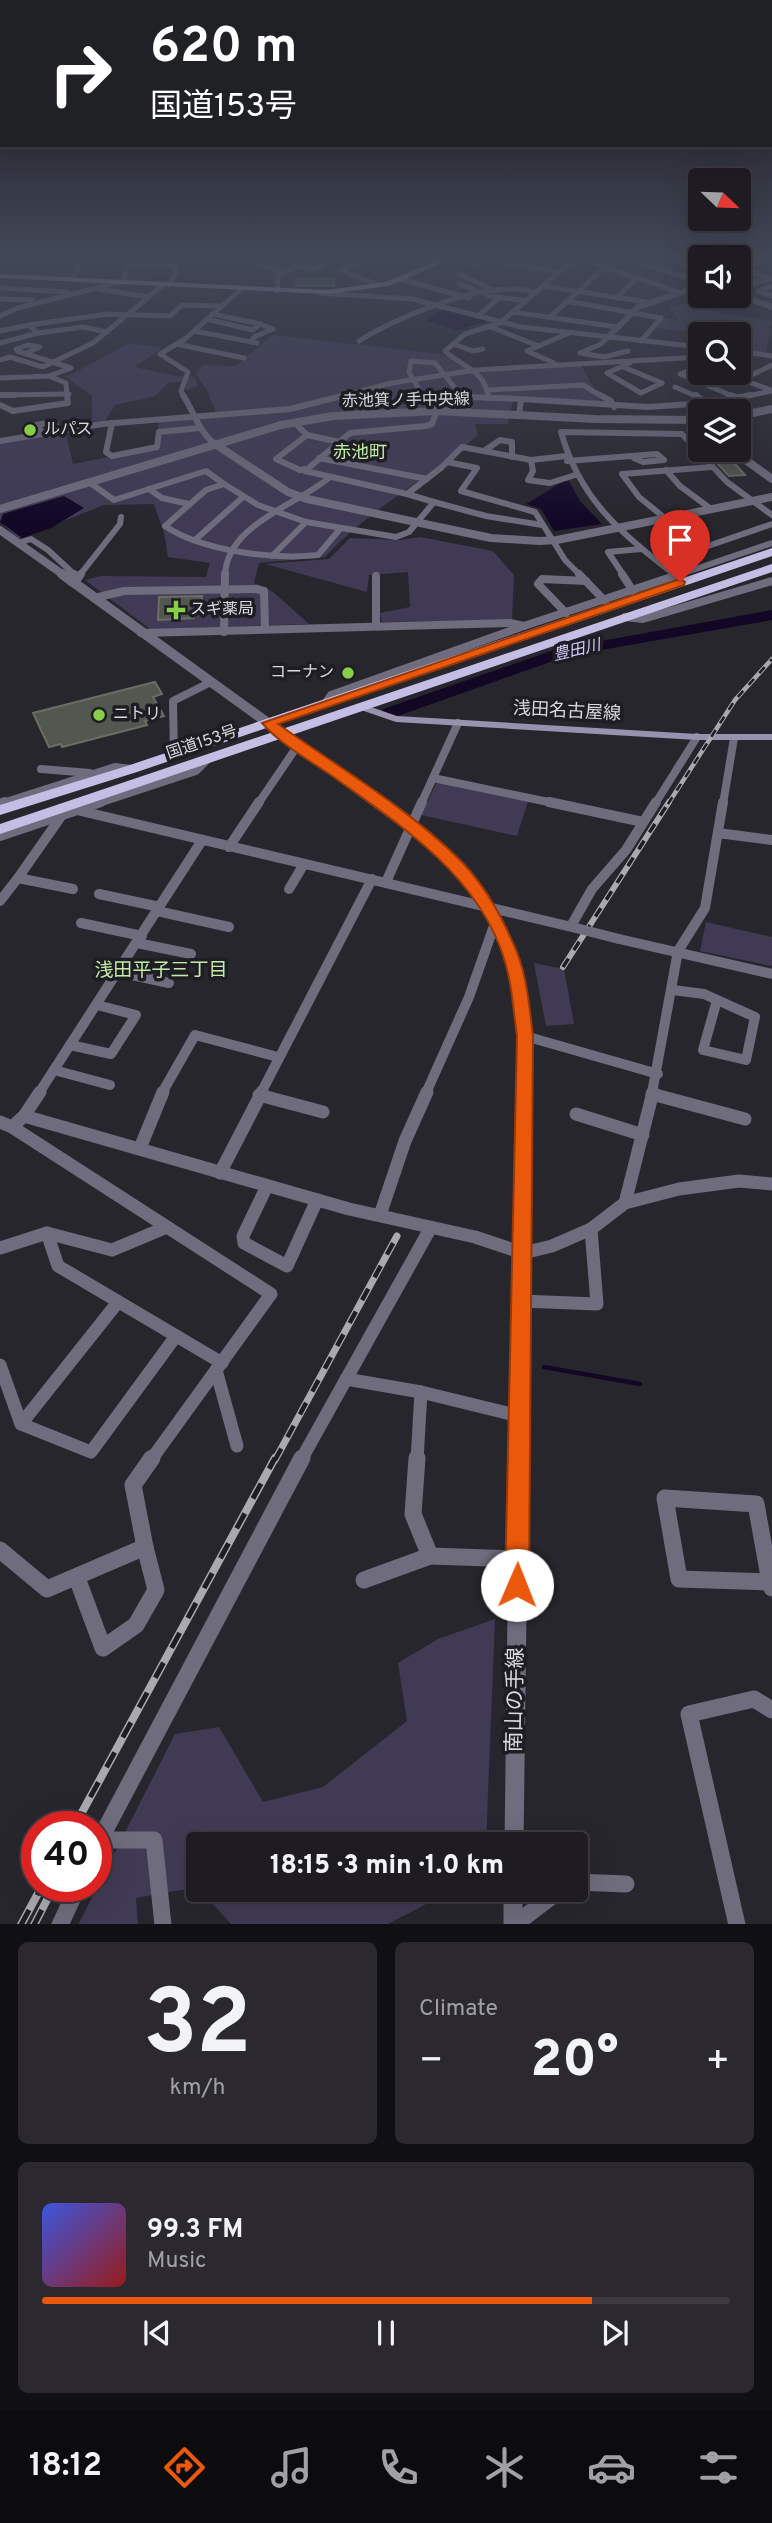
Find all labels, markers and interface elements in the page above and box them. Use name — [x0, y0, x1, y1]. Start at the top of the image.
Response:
text: 620 m — [150, 18, 297, 80]
icon: right — [35, 28, 126, 119]
text: 国道153号 — [150, 88, 297, 128]
north arrow — [688, 168, 751, 231]
map controls — [688, 168, 751, 462]
button: sound — [688, 245, 751, 308]
button: search — [688, 322, 751, 385]
street label: 赤池箕ノ手中央線 — [342, 390, 470, 412]
button: layers — [688, 399, 751, 462]
place label: ルパス — [44, 420, 92, 440]
marker: ルパス — [22, 422, 38, 438]
district label: 赤池町 — [333, 442, 387, 465]
pin — [650, 510, 710, 582]
icon: arrive — [661, 521, 699, 559]
place label: スギ薬局 — [190, 600, 254, 620]
marker: スギ薬局 — [168, 602, 184, 618]
water label: 豊田川 — [551, 635, 605, 666]
place label: コーナン — [270, 663, 334, 683]
marker: コーナン — [340, 665, 356, 681]
street label: 浅田名古屋線 — [512, 698, 622, 726]
place label: ニトリ — [113, 705, 161, 725]
marker: ニトリ — [91, 707, 107, 723]
street label: 国道153号 — [164, 722, 240, 764]
district label: 浅田平子三丁目 — [94, 959, 228, 983]
position arrow — [480, 1548, 554, 1622]
street label: 南山の手線 — [502, 1647, 530, 1753]
speed limit sign: 40 — [21, 1811, 112, 1902]
text: 18:15 · 3 min · 1.0 km — [270, 1850, 504, 1883]
text: 32 — [143, 1971, 252, 2086]
text: Climate — [419, 1995, 498, 2024]
text: 20° — [530, 2029, 619, 2095]
text: − — [419, 2038, 444, 2087]
text: + — [705, 2038, 730, 2087]
text: km/h — [170, 2074, 225, 2103]
text: 99.3 FM — [147, 2214, 243, 2247]
text: Music — [147, 2247, 207, 2276]
icon: previous — [138, 2314, 176, 2352]
icon: pause — [367, 2314, 405, 2352]
icon: next — [596, 2314, 634, 2352]
icon: directions — [160, 2443, 209, 2492]
icon: music — [267, 2443, 316, 2492]
icon: phone — [374, 2443, 423, 2492]
icon: climate — [480, 2443, 529, 2492]
icon: car — [587, 2443, 636, 2492]
icon: filters — [694, 2443, 743, 2492]
text: 18:12 — [29, 2447, 102, 2487]

